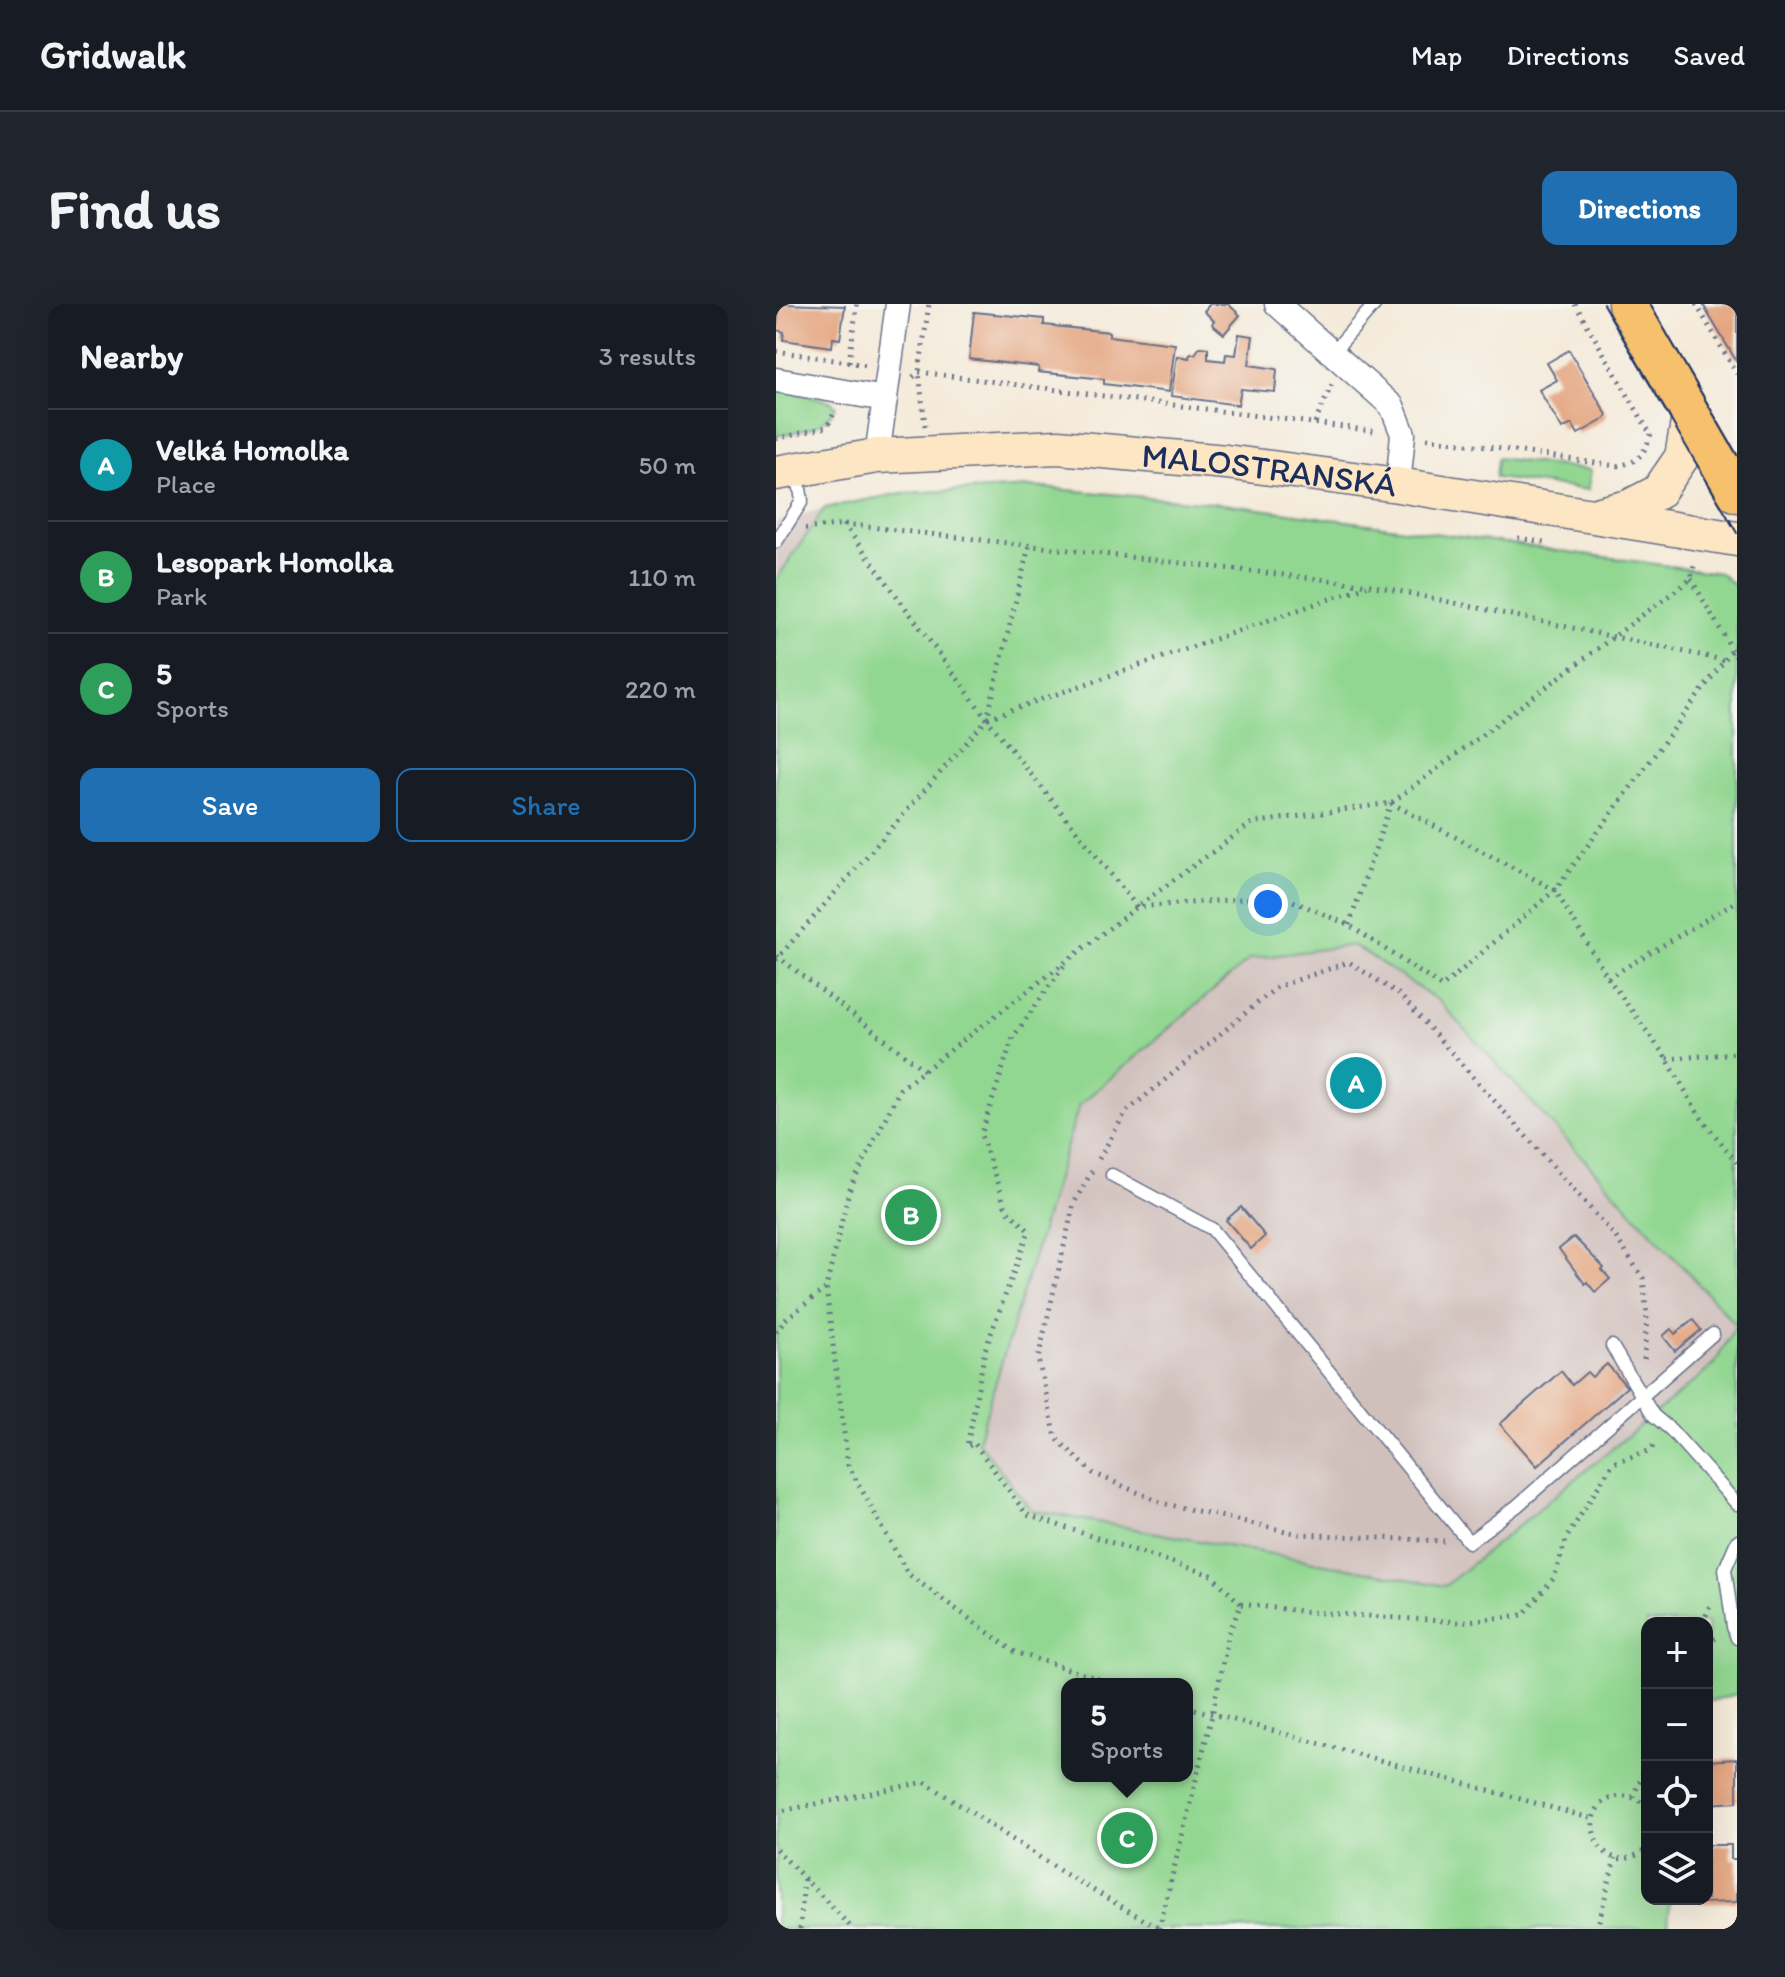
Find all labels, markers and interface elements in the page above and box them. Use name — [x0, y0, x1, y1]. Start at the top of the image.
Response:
text: Gridwalk — [40, 32, 186, 78]
text: Map — [1411, 38, 1462, 72]
text: Directions — [1506, 38, 1630, 72]
text: Saved — [1674, 38, 1745, 72]
button: Directions — [1542, 171, 1737, 245]
text: Find us — [48, 175, 221, 242]
text: Nearby — [80, 336, 183, 377]
text: 3 results — [599, 340, 696, 372]
text: Velká Homolka — [156, 431, 349, 468]
street label: MALOSTRANSKÁ — [1140, 435, 1399, 506]
text: A — [98, 449, 114, 481]
text: 50 m — [639, 449, 696, 481]
text: Place — [156, 468, 216, 500]
text: Lesopark Homolka — [156, 543, 394, 580]
text: B — [98, 561, 114, 593]
text: 110 m — [628, 561, 696, 593]
text: Park — [156, 580, 207, 612]
text: 5 — [156, 655, 172, 692]
text: C — [98, 673, 114, 705]
text: 220 m — [625, 673, 696, 705]
text: Sports — [156, 692, 229, 724]
button: Save — [80, 768, 380, 842]
button: Share — [396, 768, 696, 842]
your location — [1248, 884, 1288, 924]
pin: A — [1330, 1053, 1382, 1113]
pin: B — [885, 1185, 937, 1245]
map controls — [1641, 1617, 1713, 1905]
button: + — [1641, 1617, 1713, 1689]
popup — [1061, 1678, 1193, 1782]
button: − — [1641, 1689, 1713, 1761]
text: 5 — [1091, 1696, 1106, 1733]
text: Sports — [1091, 1733, 1163, 1765]
button: locate — [1641, 1761, 1713, 1833]
pin: C — [1101, 1808, 1153, 1868]
button: layers — [1641, 1833, 1713, 1905]

